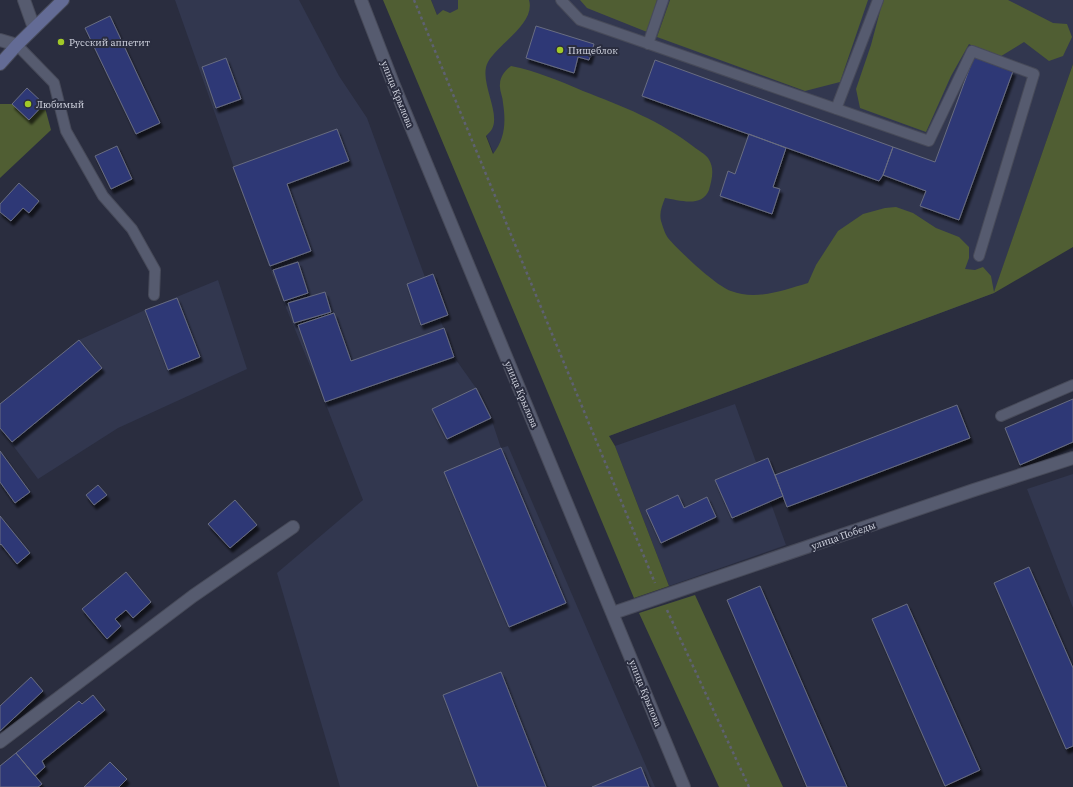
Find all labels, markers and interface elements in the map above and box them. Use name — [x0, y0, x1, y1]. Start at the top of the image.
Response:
place label: Русский аппетит — [69, 36, 151, 49]
marker: Русский аппетит — [56, 37, 66, 47]
place label: Пищеблок — [568, 44, 618, 57]
marker: Пищеблок — [555, 45, 565, 55]
street label: улица Крылова — [378, 59, 417, 131]
place label: Любимый — [36, 98, 85, 111]
marker: Любимый — [23, 99, 33, 109]
street label: улица Крылова — [502, 359, 542, 430]
street label: улица Победы — [809, 518, 877, 553]
street label: улица Крылова — [626, 658, 665, 730]

